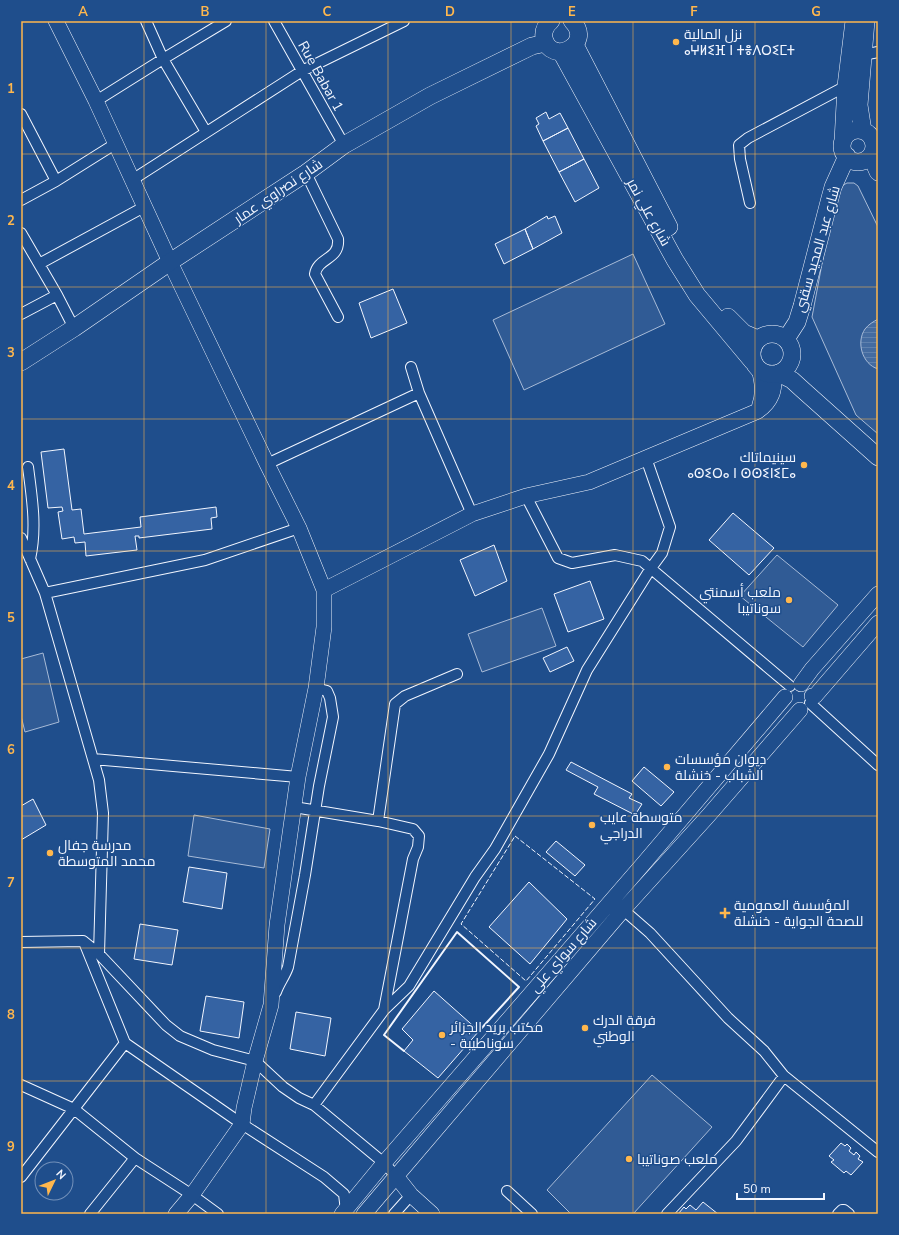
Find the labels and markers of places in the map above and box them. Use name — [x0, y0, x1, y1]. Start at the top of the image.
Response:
place label: نزل المالية ⴰⵖⵍⵉⴼ ⵏ ⵜⴻⴷⵔⵉⵎⵜ — [684, 25, 795, 60]
marker: نزل المالية ⴰⵖⵍⵉⴼ ⵏ ⵜⴻⴷⵔⵉⵎⵜ — [671, 37, 681, 47]
place label: سينيماتاك ⴰⵙⵉⵔⴰ ⵏ ⵙⵙⵉⵏⵉⵎⴰ — [687, 448, 796, 483]
marker: سينيماتاك ⴰⵙⵉⵔⴰ ⵏ ⵙⵙⵉⵏⵉⵎⴰ — [799, 460, 809, 470]
place label: ملعب أسمنتي سوناتيبا — [699, 583, 781, 618]
marker: ملعب أسمنتي سوناتيبا — [784, 595, 794, 605]
place label: ديوان مؤسسات الشباب - خنشلة — [675, 750, 766, 785]
marker: ديوان مؤسسات الشباب - خنشلة — [662, 762, 672, 772]
place label: متوسطة عايب الدراجي — [600, 808, 683, 845]
marker: متوسطة عايب الدراجي — [587, 820, 597, 830]
place label: مدرسة جفال محمد المتوسطة — [58, 836, 155, 871]
marker: مدرسة جفال محمد المتوسطة — [45, 848, 55, 858]
place label: المؤسسة العمومية للصحة الجواية - خنشلة — [734, 896, 863, 931]
marker: المؤسسة العمومية للصحة الجواية - خنشلة — [719, 907, 731, 919]
place label: فرقة الدرك الوطني — [593, 1011, 656, 1048]
place label: مكتب بريد الجزائر - سوناطيبة — [449, 1018, 543, 1053]
marker: فرقة الدرك الوطني — [580, 1023, 590, 1033]
marker: مكتب بريد الجزائر - سوناطيبة — [437, 1030, 447, 1040]
place label: ملعب صوناتيبا — [637, 1150, 718, 1169]
marker: ملعب صوناتيبا — [624, 1154, 634, 1164]

